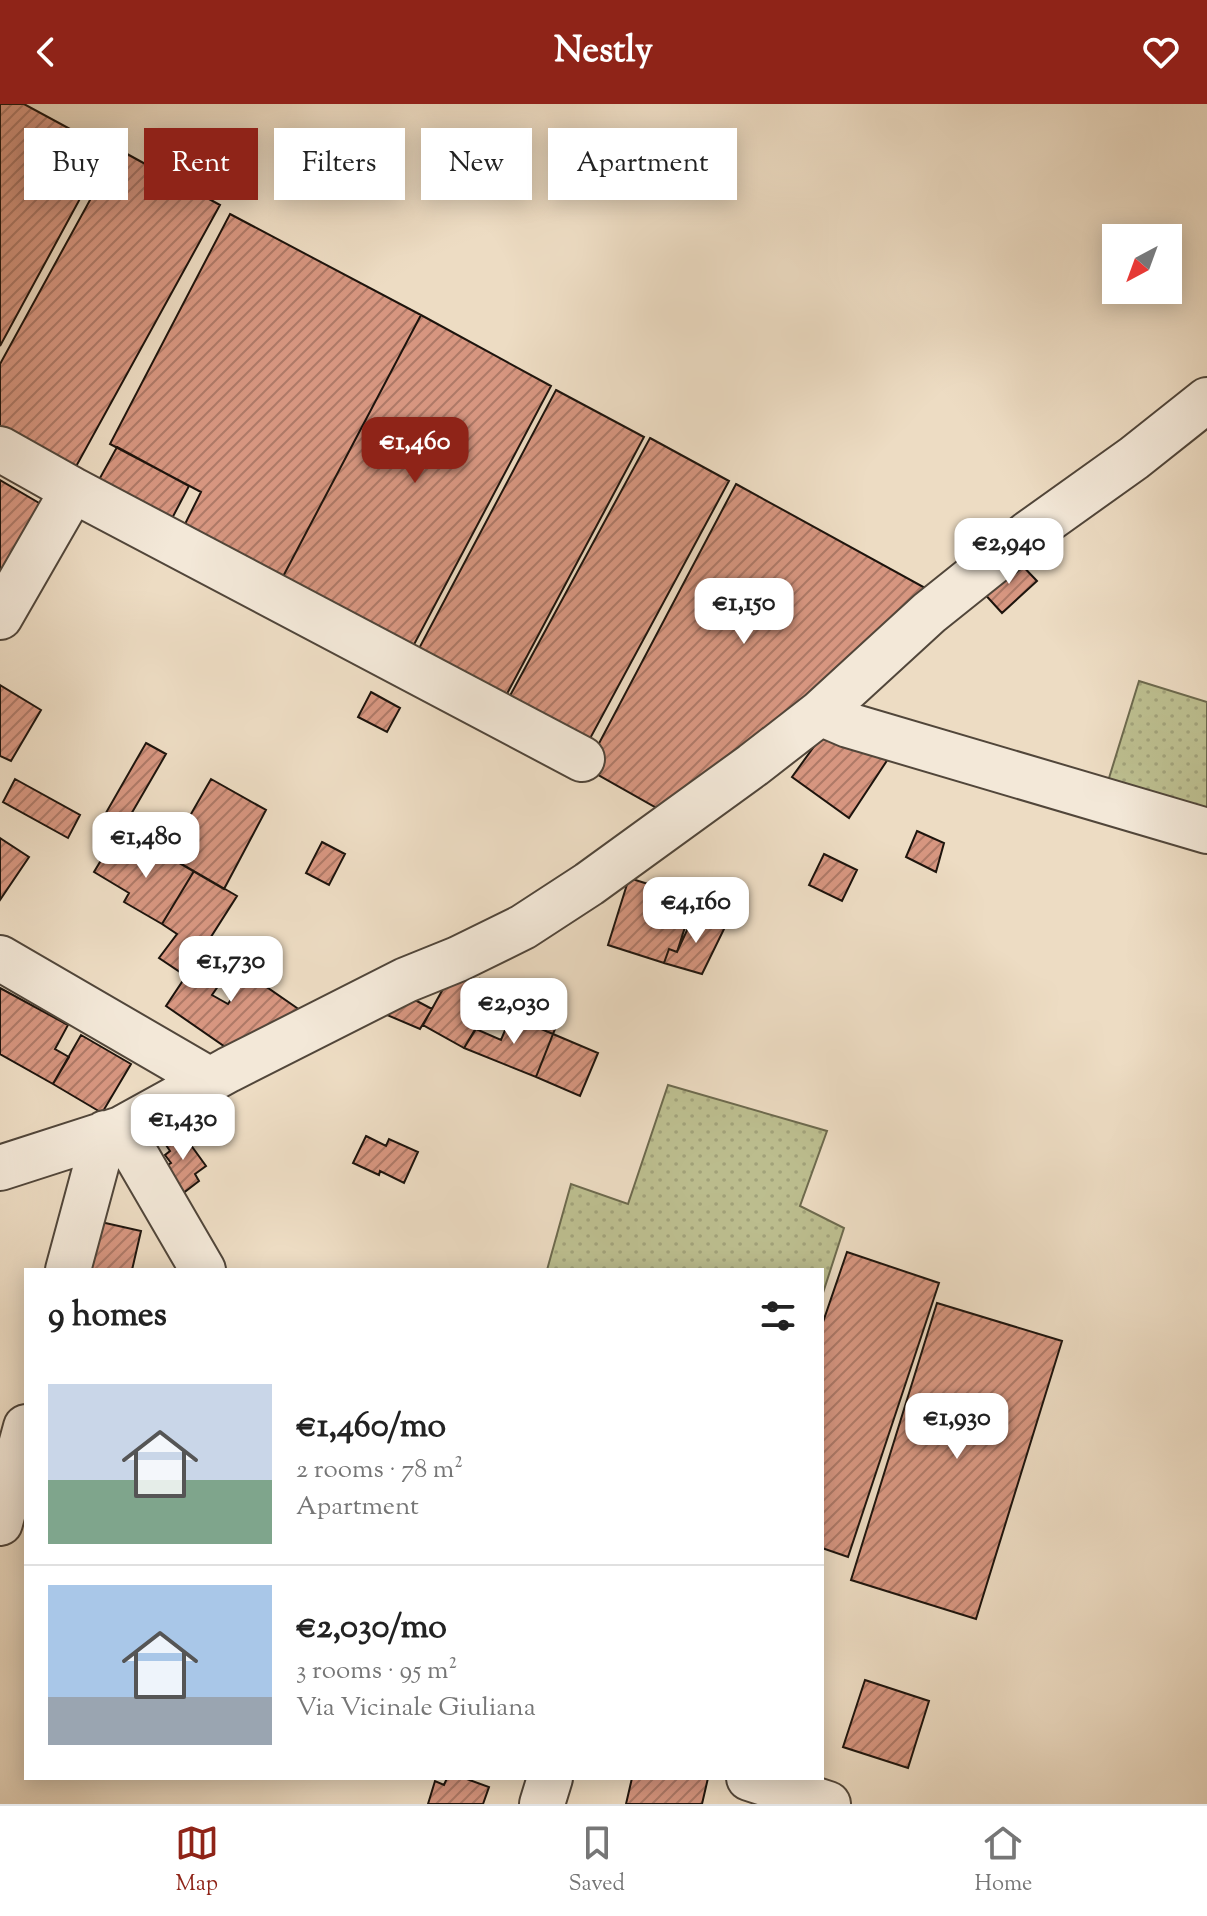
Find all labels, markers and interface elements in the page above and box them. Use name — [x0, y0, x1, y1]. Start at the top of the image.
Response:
text: Nestly — [554, 26, 653, 78]
icon: back — [24, 30, 68, 74]
icon: heart — [1139, 30, 1183, 74]
chip: Buy — [24, 128, 128, 200]
chip: Rent — [144, 128, 258, 200]
chip: Filters — [274, 128, 405, 200]
chip: New — [421, 128, 532, 200]
chip: Apartment — [548, 128, 737, 200]
north arrow — [1102, 224, 1182, 304]
map controls — [1102, 224, 1182, 304]
pin: €1,460 — [350, 417, 480, 485]
text: €1,460 — [380, 424, 450, 461]
pin: €2,940 — [944, 518, 1074, 586]
text: €2,940 — [972, 525, 1046, 562]
pin: €1,150 — [679, 578, 809, 646]
text: €1,150 — [713, 585, 775, 622]
pin: €1,480 — [81, 812, 211, 880]
text: €1,480 — [110, 819, 182, 856]
pin: €4,160 — [631, 877, 761, 945]
text: €4,160 — [661, 884, 731, 921]
pin: €1,730 — [166, 936, 296, 1004]
text: €1,730 — [197, 943, 265, 980]
pin: €2,030 — [449, 978, 579, 1046]
text: €2,030 — [478, 985, 550, 1022]
pin: €1,430 — [118, 1094, 248, 1162]
text: €1,430 — [149, 1101, 217, 1138]
text: 9 homes — [48, 1292, 167, 1341]
icon: filters — [756, 1294, 800, 1338]
pin: €1,930 — [892, 1393, 1022, 1461]
text: €1,930 — [923, 1400, 991, 1437]
text: €1,460/mo — [296, 1403, 446, 1452]
icon: home — [112, 1416, 208, 1512]
text: 2 rooms · 78 m² — [296, 1452, 463, 1489]
text: Apartment — [296, 1489, 419, 1526]
text: €2,030/mo — [296, 1604, 447, 1653]
icon: home — [112, 1617, 208, 1713]
text: 3 rooms · 95 m² — [296, 1653, 457, 1690]
text: Via Vicinale Giuliana — [296, 1690, 536, 1727]
tab: Map — [175, 1821, 219, 1901]
tab: Saved — [568, 1821, 625, 1901]
tab: Home — [975, 1821, 1032, 1901]

